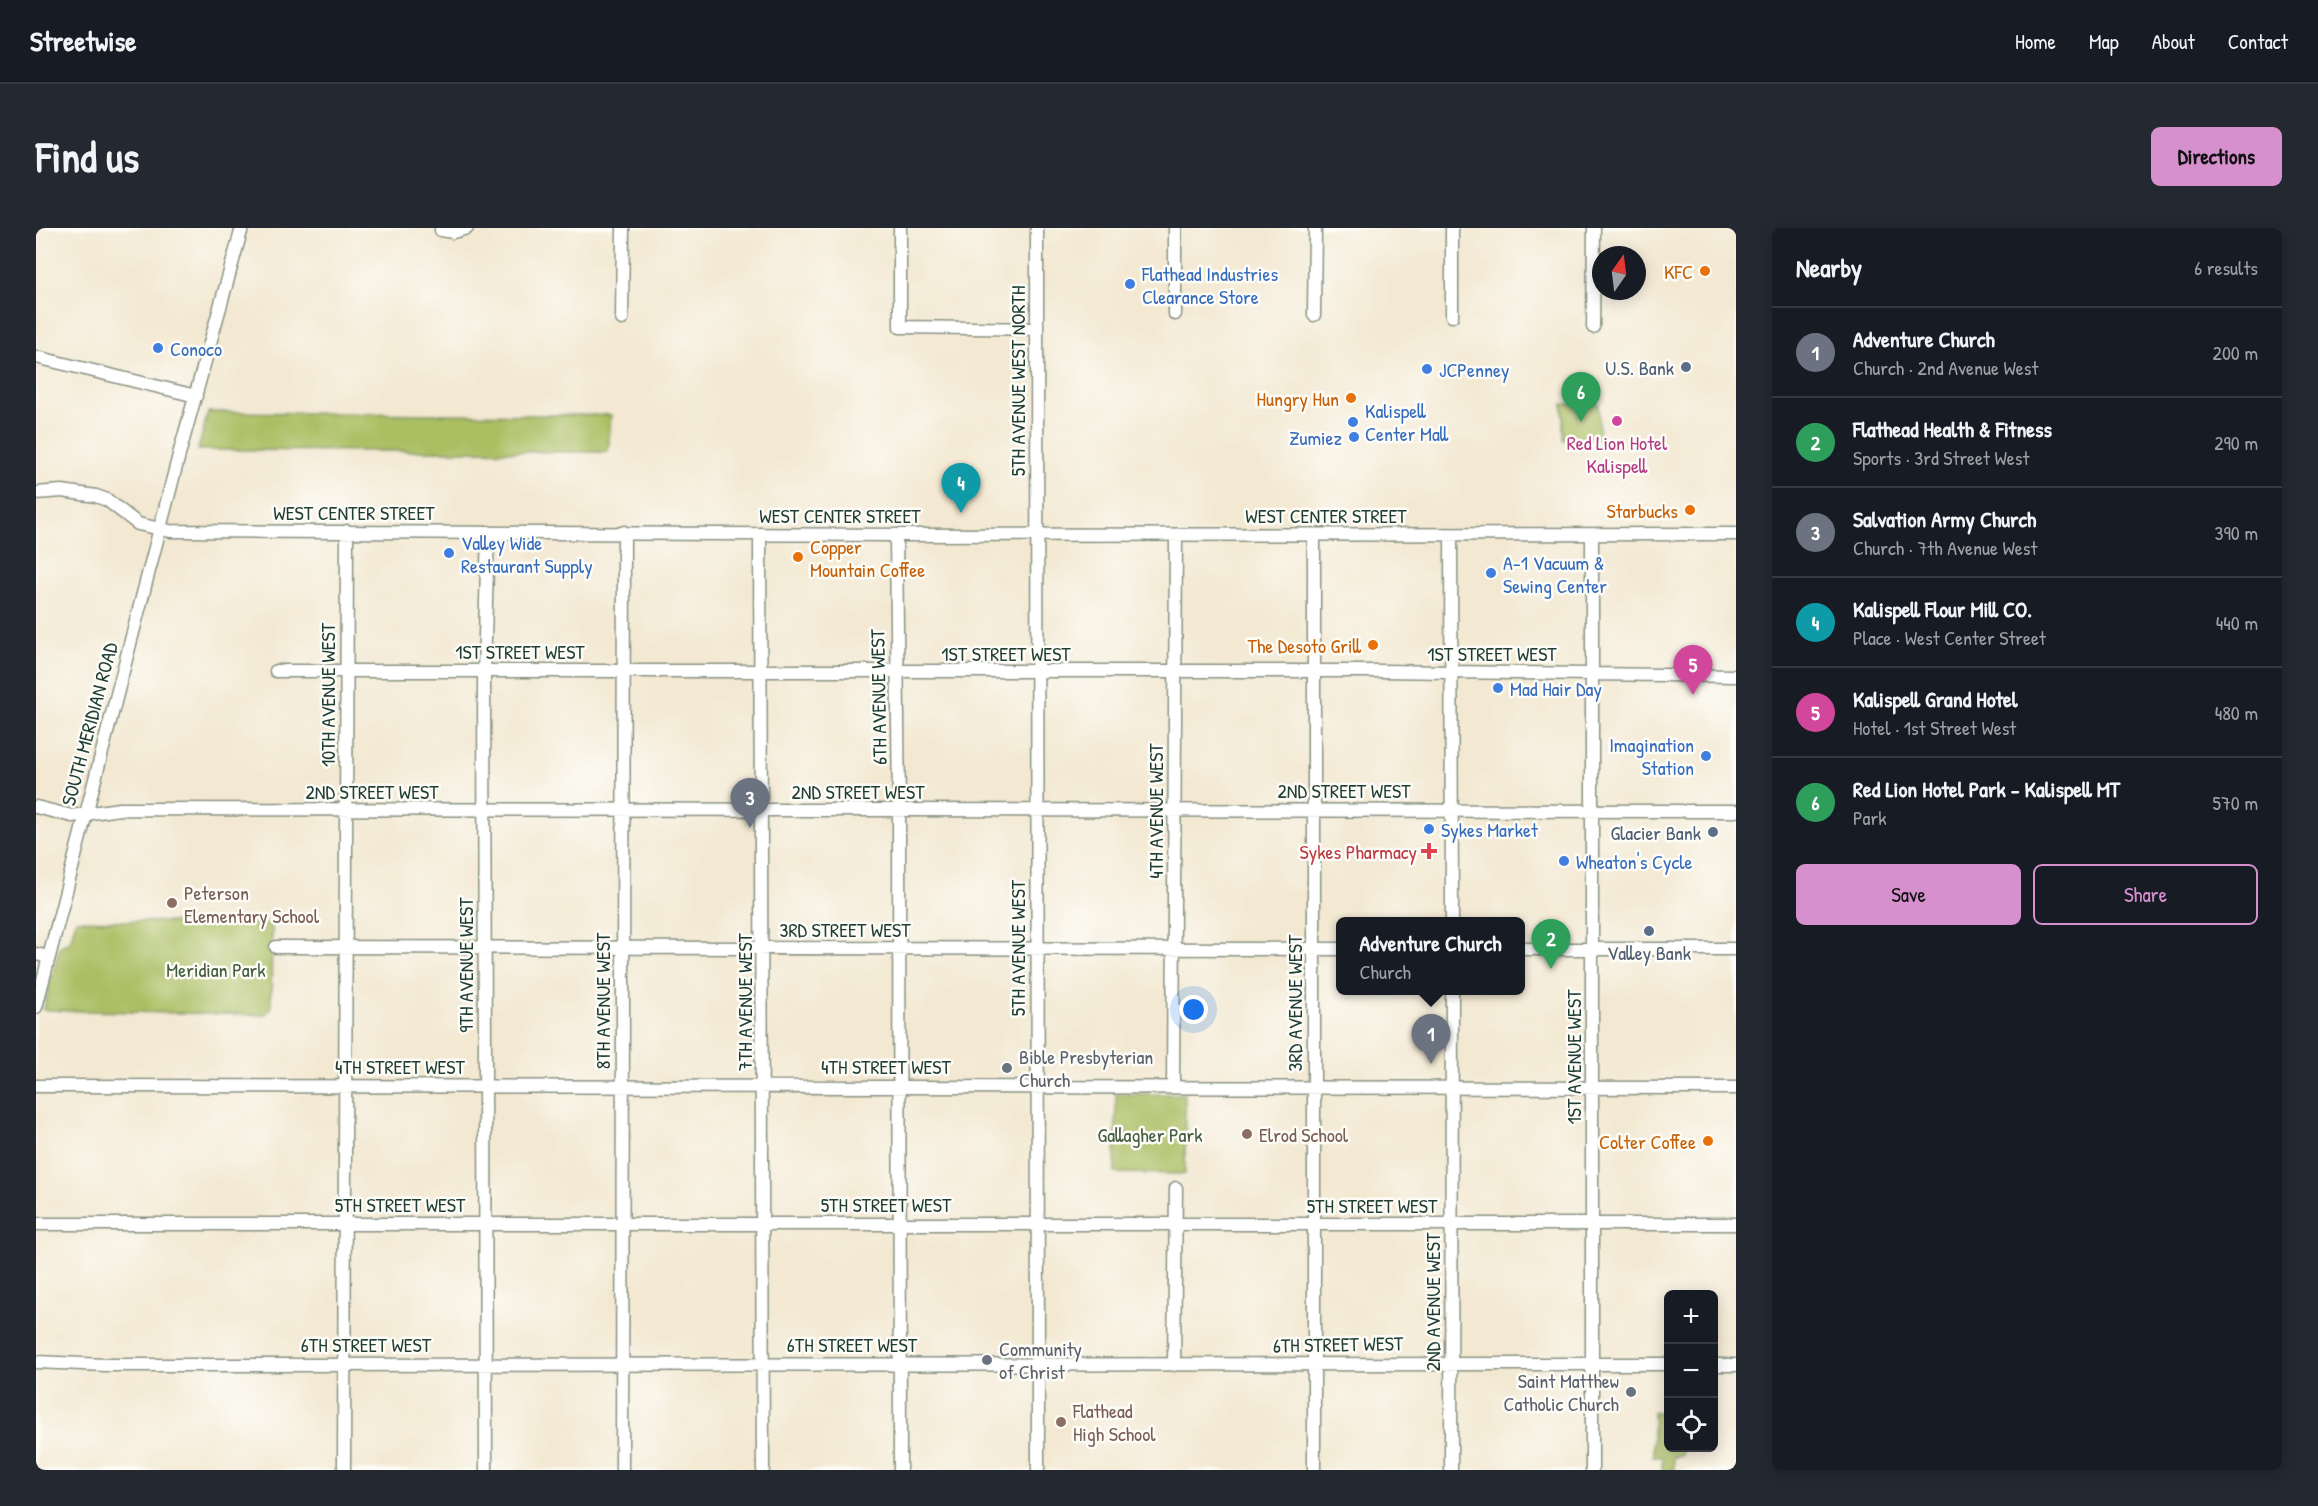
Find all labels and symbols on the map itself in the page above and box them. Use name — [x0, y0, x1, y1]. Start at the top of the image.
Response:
north arrow — [1592, 246, 1646, 300]
place label: KFC — [1664, 258, 1693, 285]
place label: Flathead Industries Clearance Store — [1141, 260, 1278, 310]
marker: KFC — [1698, 264, 1712, 278]
marker: Flathead Industries Clearance Store — [1123, 277, 1137, 291]
street label: 5TH AVENUE WEST NORTH — [1004, 286, 1031, 476]
place label: Conoco — [170, 335, 222, 362]
marker: Conoco — [151, 341, 165, 355]
place label: U.S. Bank — [1605, 354, 1674, 381]
place label: JCPenney — [1439, 356, 1509, 383]
marker: U.S. Bank — [1679, 360, 1693, 374]
marker: JCPenney — [1420, 362, 1434, 376]
pin: 6 — [1562, 372, 1600, 422]
place label: Hungry Hun — [1257, 385, 1339, 412]
marker: Hungry Hun — [1344, 391, 1358, 405]
place label: Kalispell Center Mall — [1365, 397, 1449, 447]
marker: Red Lion Hotel Kalispell — [1610, 414, 1624, 428]
marker: Kalispell Center Mall — [1346, 415, 1360, 429]
place label: Zumiez — [1289, 424, 1342, 451]
place label: Red Lion Hotel Kalispell — [1567, 429, 1668, 479]
marker: Zumiez — [1347, 430, 1361, 444]
pin: 4 — [942, 464, 980, 513]
place label: Starbucks — [1606, 497, 1678, 524]
street label: WEST CENTER STREET — [273, 499, 435, 526]
street label: WEST CENTER STREET — [759, 502, 921, 529]
street label: WEST CENTER STREET — [1245, 502, 1407, 529]
marker: Starbucks — [1683, 503, 1697, 517]
place label: Valley Wide Restaurant Supply — [461, 529, 593, 579]
place label: Copper Mountain Coffee — [810, 533, 925, 583]
marker: Valley Wide Restaurant Supply — [442, 546, 456, 560]
place label: A-1 Vacuum & Sewing Center — [1503, 549, 1607, 599]
marker: Copper Mountain Coffee — [791, 550, 805, 564]
marker: A-1 Vacuum & Sewing Center — [1484, 566, 1498, 580]
street label: 10TH AVENUE WEST — [314, 622, 341, 767]
street label: 6TH AVENUE WEST — [863, 628, 893, 765]
place label: The Desoto Grill — [1248, 632, 1361, 659]
street label: 1ST STREET WEST — [455, 638, 585, 665]
marker: The Desoto Grill — [1366, 638, 1380, 652]
street label: SOUTH MERIDIAN ROAD — [54, 639, 124, 809]
street label: 1ST STREET WEST — [941, 640, 1071, 667]
street label: 1ST STREET WEST — [1427, 640, 1557, 667]
pin: 5 — [1674, 646, 1712, 695]
place label: Mad Hair Day — [1510, 675, 1602, 702]
marker: Mad Hair Day — [1491, 681, 1505, 695]
place label: Imagination Station — [1609, 731, 1694, 781]
street label: 4TH AVENUE WEST — [1142, 743, 1169, 879]
marker: Imagination Station — [1699, 749, 1713, 763]
street label: 2ND STREET WEST — [1277, 777, 1411, 804]
street label: 2ND STREET WEST — [305, 778, 439, 805]
pin: 3 — [730, 778, 770, 828]
street label: 2ND STREET WEST — [791, 778, 925, 805]
place label: Sykes Market — [1441, 816, 1539, 843]
place label: Glacier Bank — [1610, 819, 1701, 846]
marker: Sykes Market — [1422, 822, 1436, 836]
marker: Glacier Bank — [1706, 825, 1720, 839]
place label: Sykes Pharmacy — [1300, 838, 1417, 865]
marker: Sykes Pharmacy — [1422, 844, 1436, 858]
place label: Wheaton's Cycle — [1576, 848, 1693, 875]
marker: Wheaton's Cycle — [1557, 854, 1571, 868]
place label: Peterson Elementary School — [184, 879, 320, 929]
street label: 5TH AVENUE WEST — [1004, 879, 1031, 1016]
marker: Peterson Elementary School — [165, 896, 179, 910]
street label: 9TH AVENUE WEST — [452, 897, 479, 1033]
street label: 3RD STREET WEST — [779, 916, 911, 943]
pin: 2 — [1532, 920, 1570, 969]
marker: Valley Bank — [1642, 924, 1656, 938]
street label: 8TH AVENUE WEST — [589, 932, 616, 1069]
street label: 7TH AVENUE WEST — [731, 932, 758, 1071]
street label: 3RD AVENUE WEST — [1281, 934, 1308, 1071]
place label: Valley Bank — [1607, 939, 1691, 966]
park label: Meridian Park — [166, 956, 266, 983]
street label: 1ST AVENUE WEST — [1560, 989, 1587, 1125]
your location — [1179, 995, 1208, 1024]
pin: 1 — [1412, 1014, 1450, 1064]
place label: Bible Presbyterian Church — [1019, 1043, 1153, 1093]
street label: 4TH STREET WEST — [335, 1053, 466, 1080]
street label: 4TH STREET WEST — [821, 1053, 952, 1080]
marker: Bible Presbyterian Church — [1000, 1061, 1014, 1075]
park label: Gallagher Park — [1098, 1121, 1202, 1148]
place label: Elrod School — [1259, 1121, 1349, 1148]
marker: Elrod School — [1240, 1127, 1254, 1141]
place label: Colter Coffee — [1599, 1128, 1696, 1155]
marker: Colter Coffee — [1701, 1134, 1715, 1148]
street label: 5TH STREET WEST — [335, 1191, 466, 1218]
street label: 5TH STREET WEST — [821, 1191, 952, 1218]
street label: 5TH STREET WEST — [1307, 1192, 1438, 1219]
street label: 2ND AVENUE WEST — [1419, 1232, 1446, 1371]
street label: 6TH STREET WEST — [1273, 1329, 1404, 1359]
street label: 6TH STREET WEST — [301, 1331, 432, 1358]
street label: 6TH STREET WEST — [787, 1331, 918, 1358]
place label: Community of Christ — [999, 1335, 1082, 1385]
marker: Community of Christ — [980, 1353, 994, 1367]
place label: Saint Matthew Catholic Church — [1503, 1367, 1619, 1417]
marker: Saint Matthew Catholic Church — [1624, 1385, 1638, 1399]
place label: Flathead High School — [1072, 1397, 1156, 1447]
marker: Flathead High School — [1054, 1415, 1068, 1429]

